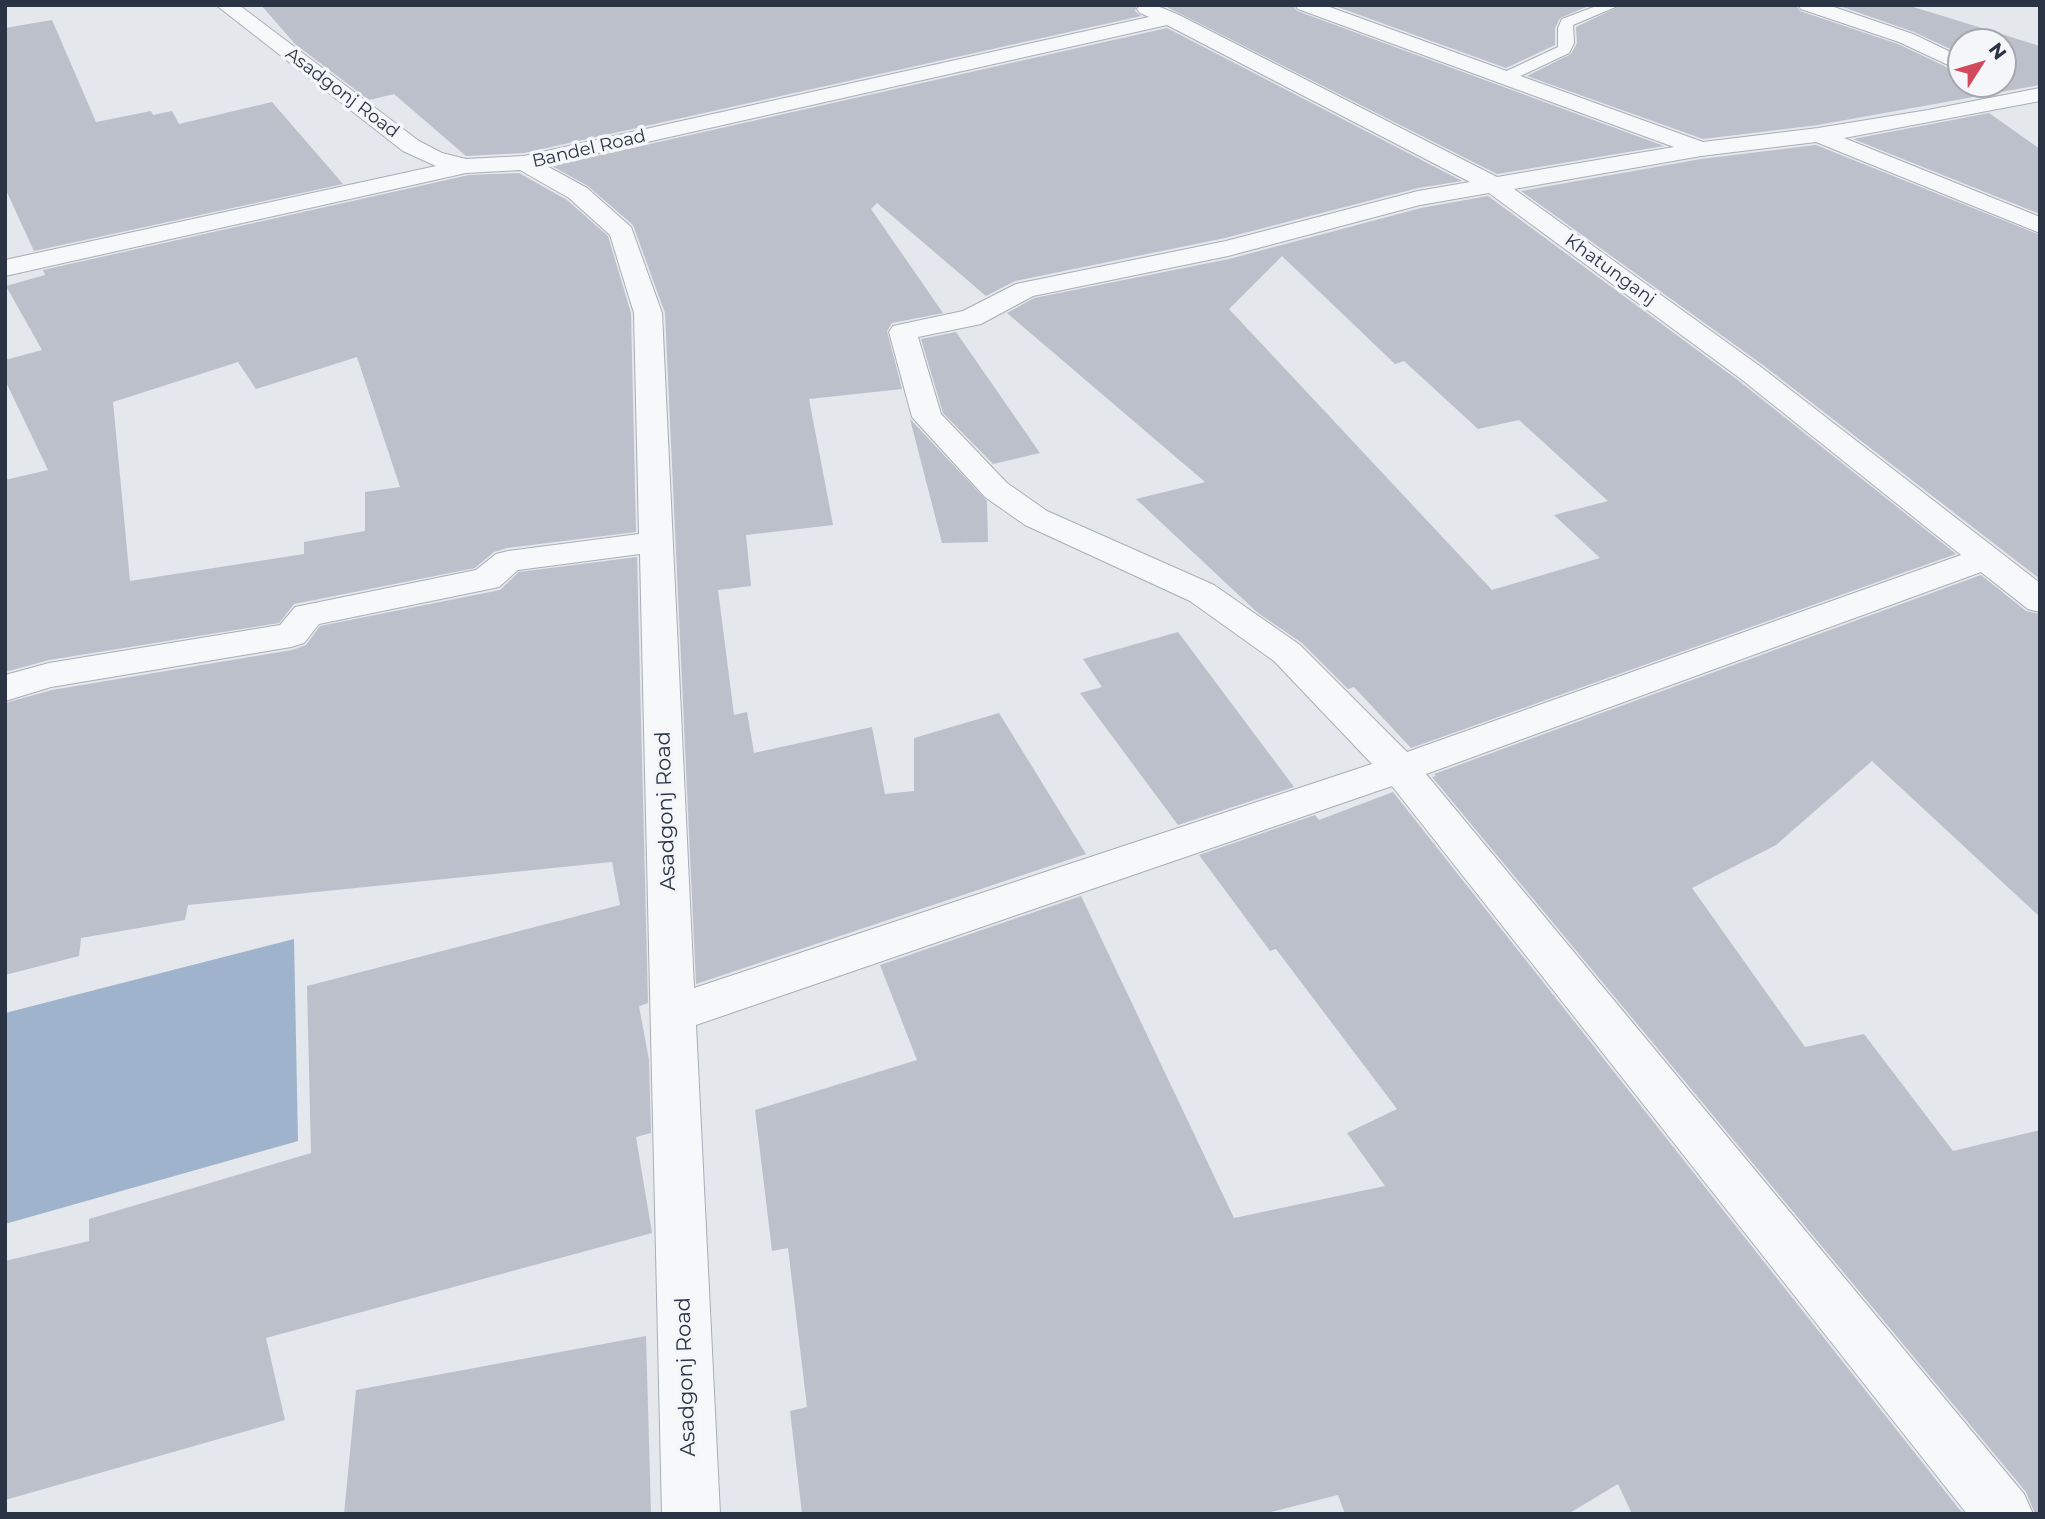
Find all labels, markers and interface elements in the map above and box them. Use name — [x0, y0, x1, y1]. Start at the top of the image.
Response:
north arrow — [1947, 28, 2017, 98]
text: N — [1984, 38, 2011, 64]
street label: Asadgonj Road — [281, 43, 403, 143]
street label: Bandel Road — [530, 125, 648, 173]
street label: Khatunganj — [1560, 230, 1660, 310]
street label: Asadgonj Road — [651, 731, 681, 891]
street label: Asadgonj Road — [671, 1297, 701, 1457]

